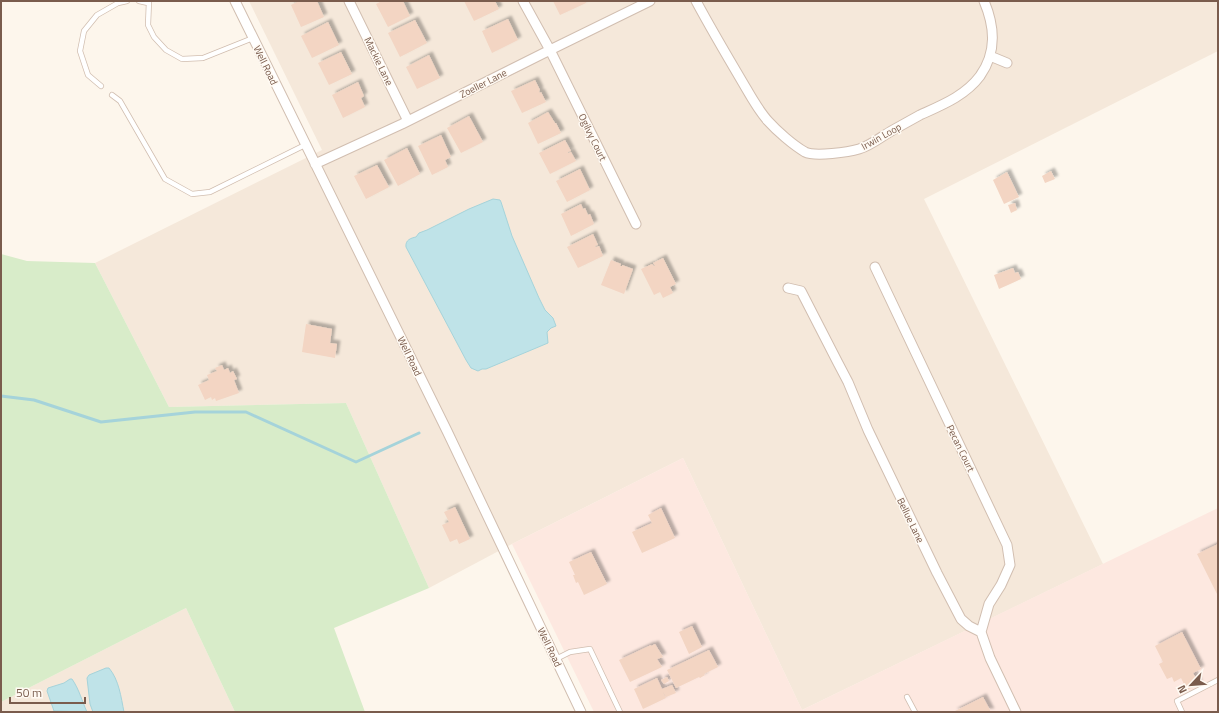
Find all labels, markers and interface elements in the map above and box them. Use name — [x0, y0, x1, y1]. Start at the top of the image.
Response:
street label: Mackie Lane — [360, 34, 397, 88]
street label: Well Road — [250, 43, 282, 87]
street label: Zoeller Lane — [457, 65, 509, 102]
street label: Ogilvy Court — [575, 111, 611, 164]
street label: Irwin Loop — [858, 119, 904, 154]
street label: Well Road — [394, 334, 426, 378]
street label: Pecan Court — [943, 422, 979, 475]
street label: Bellue Lane — [893, 495, 928, 545]
street label: Well Road — [534, 625, 566, 669]
north arrow — [1171, 665, 1211, 705]
scale bar — [10, 679, 85, 705]
text: N — [1173, 682, 1191, 696]
text: 50 m — [16, 683, 42, 702]

